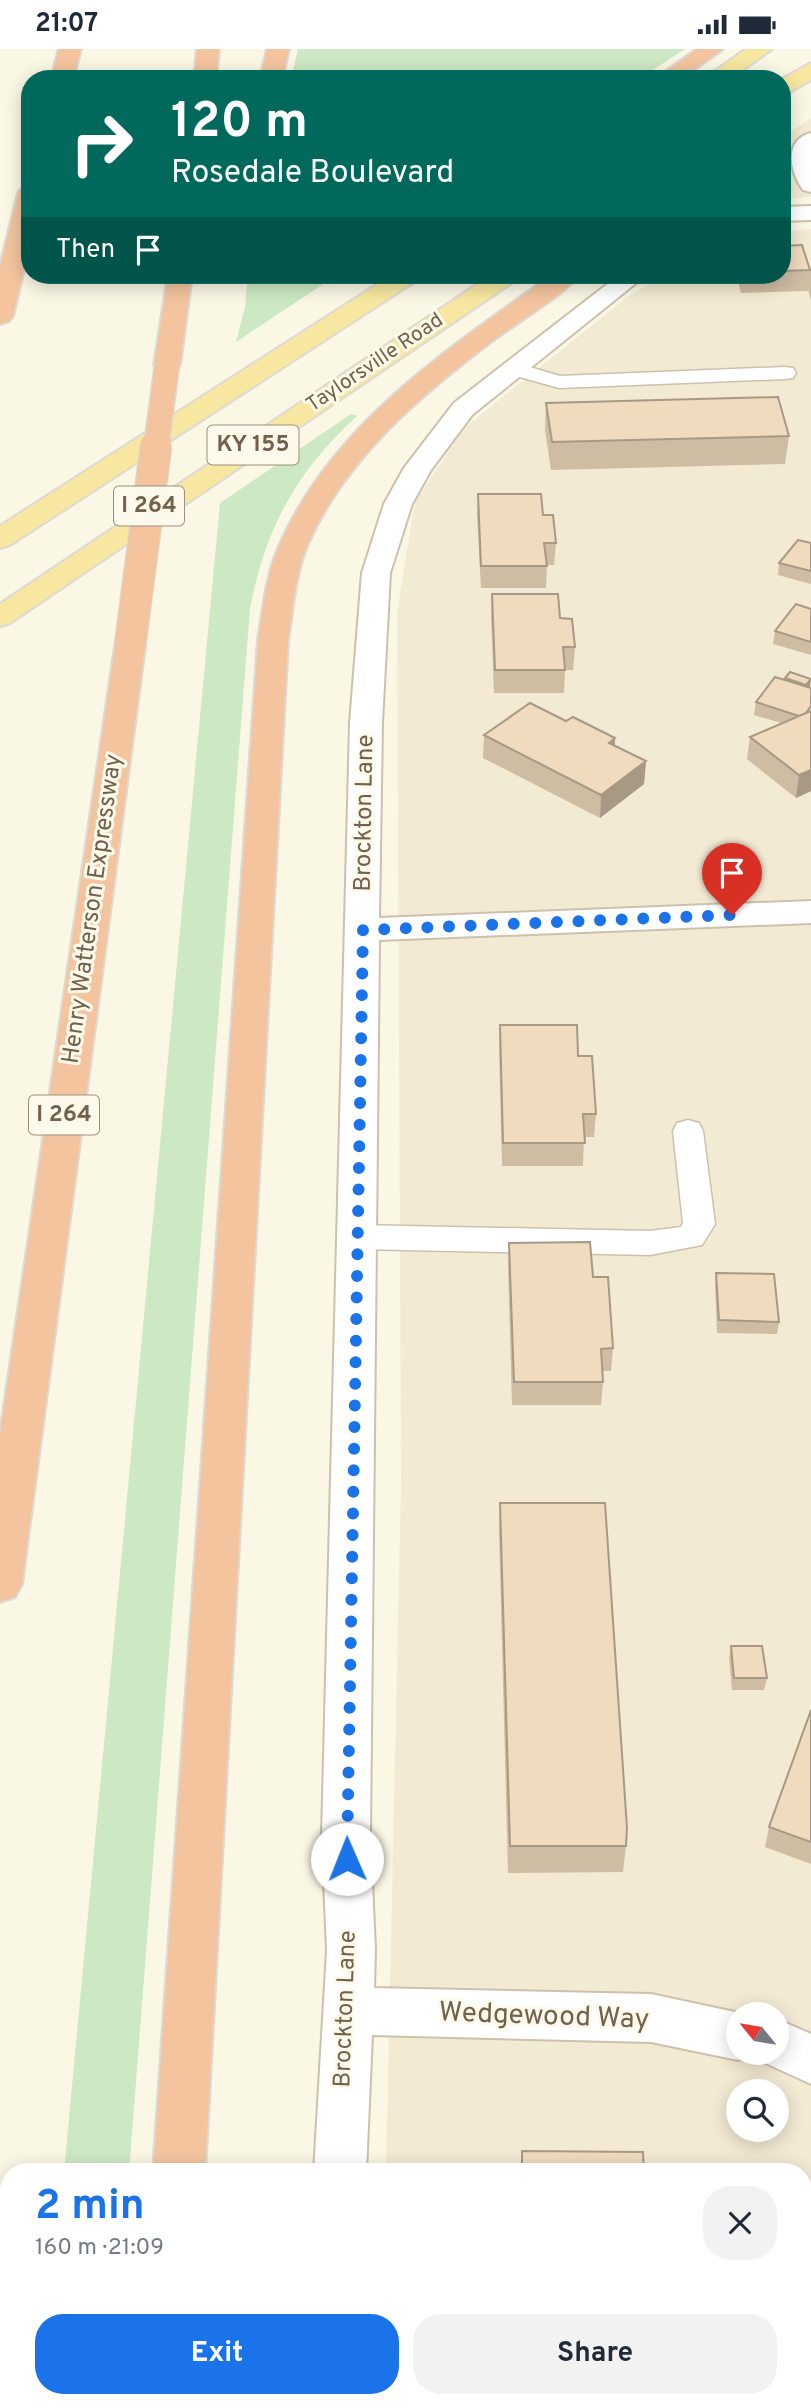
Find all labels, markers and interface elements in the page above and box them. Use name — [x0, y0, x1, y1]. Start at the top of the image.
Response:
text: 21:07 — [35, 8, 98, 41]
text: 120 m — [171, 93, 308, 155]
icon: right — [56, 98, 147, 189]
text: Rosedale Boulevard — [171, 154, 454, 194]
icon: arrive — [129, 231, 167, 269]
text: Then — [56, 234, 115, 267]
street label: Taylorsville Road — [301, 307, 449, 419]
road number: KY 155 — [208, 425, 298, 465]
road number: I 264 — [114, 487, 184, 526]
street label: Brockton Lane — [349, 734, 381, 892]
street label: Henry Watterson Expressway — [56, 752, 130, 1066]
pin — [702, 843, 762, 915]
icon: arrive — [713, 854, 751, 892]
road number: I 264 — [29, 1095, 99, 1135]
position arrow — [310, 1822, 384, 1896]
street label: Brockton Lane — [328, 1930, 364, 2088]
street label: Wedgewood Way — [438, 1995, 650, 2039]
north arrow — [726, 2002, 789, 2065]
map controls — [726, 2002, 789, 2142]
button: search — [726, 2079, 789, 2142]
text: 2 min — [35, 2181, 145, 2234]
button: close — [703, 2186, 777, 2260]
text: 160 m · 21:09 — [35, 2234, 164, 2263]
button: Exit — [35, 2314, 399, 2394]
button: Share — [413, 2314, 777, 2394]

